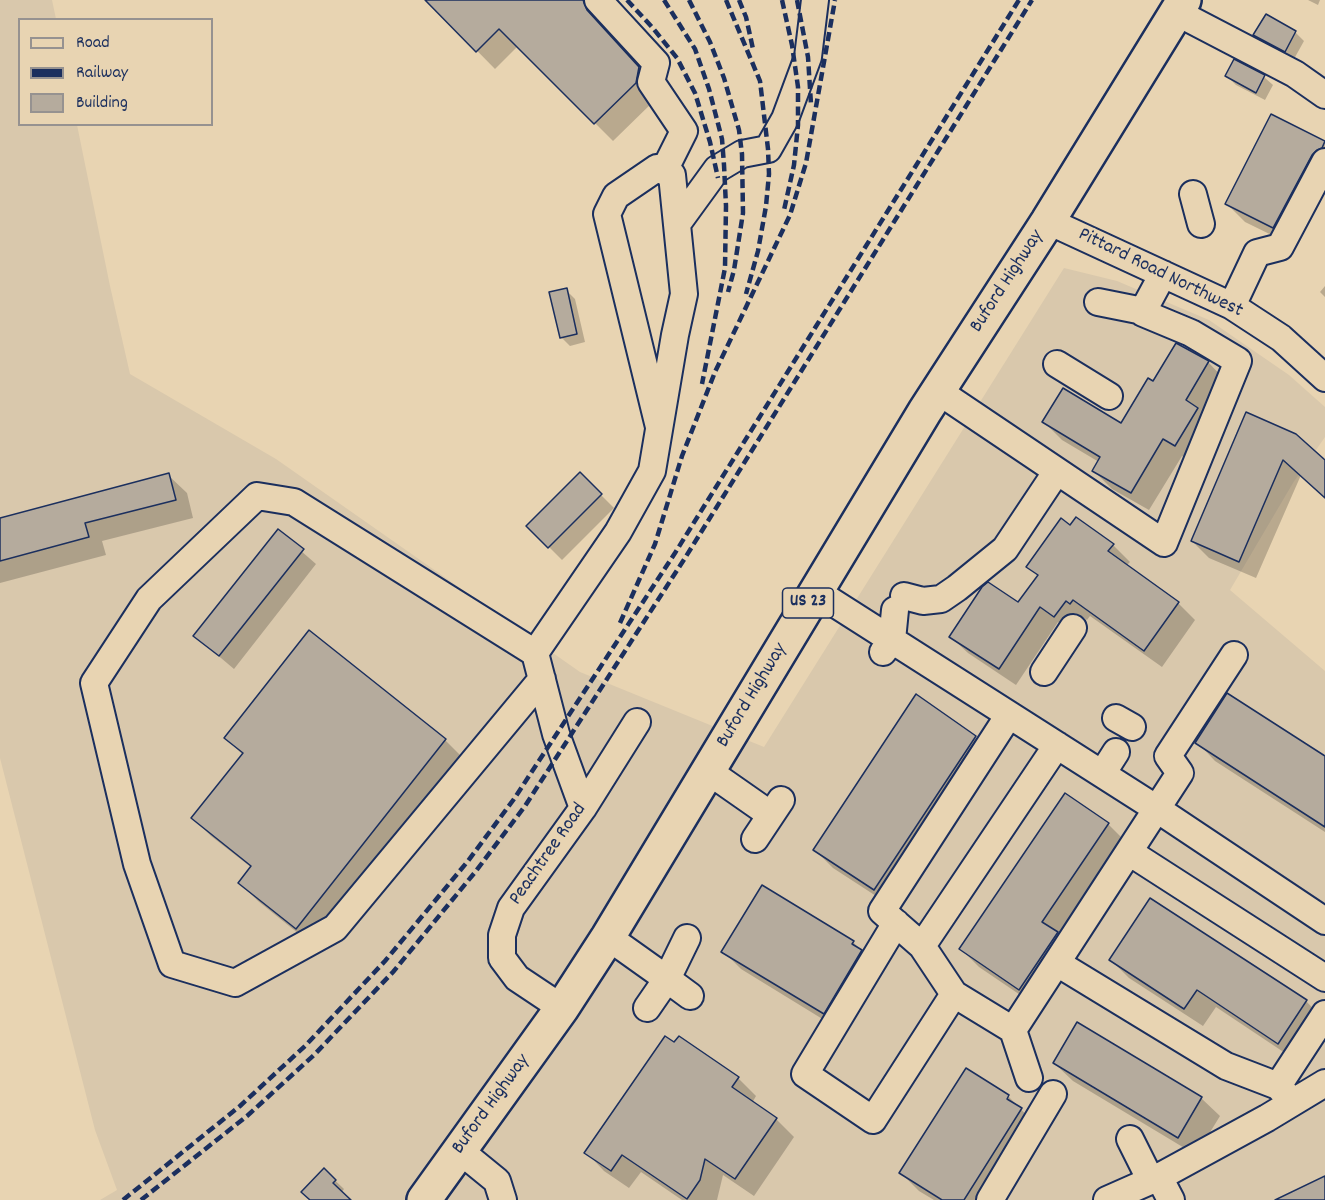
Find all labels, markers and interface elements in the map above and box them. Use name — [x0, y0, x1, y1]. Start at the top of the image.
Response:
legend — [18, 18, 213, 126]
text: Road — [76, 31, 110, 56]
text: Railway — [76, 61, 128, 86]
text: Building — [76, 91, 128, 116]
street label: Pittard Road Northwest — [1074, 224, 1246, 324]
street label: Buford Highway — [966, 226, 1050, 338]
road number: US 23 — [782, 588, 834, 618]
street label: Buford Highway — [712, 639, 794, 753]
street label: Peachtree Road — [505, 799, 593, 911]
street label: Buford Highway — [448, 1050, 536, 1160]

